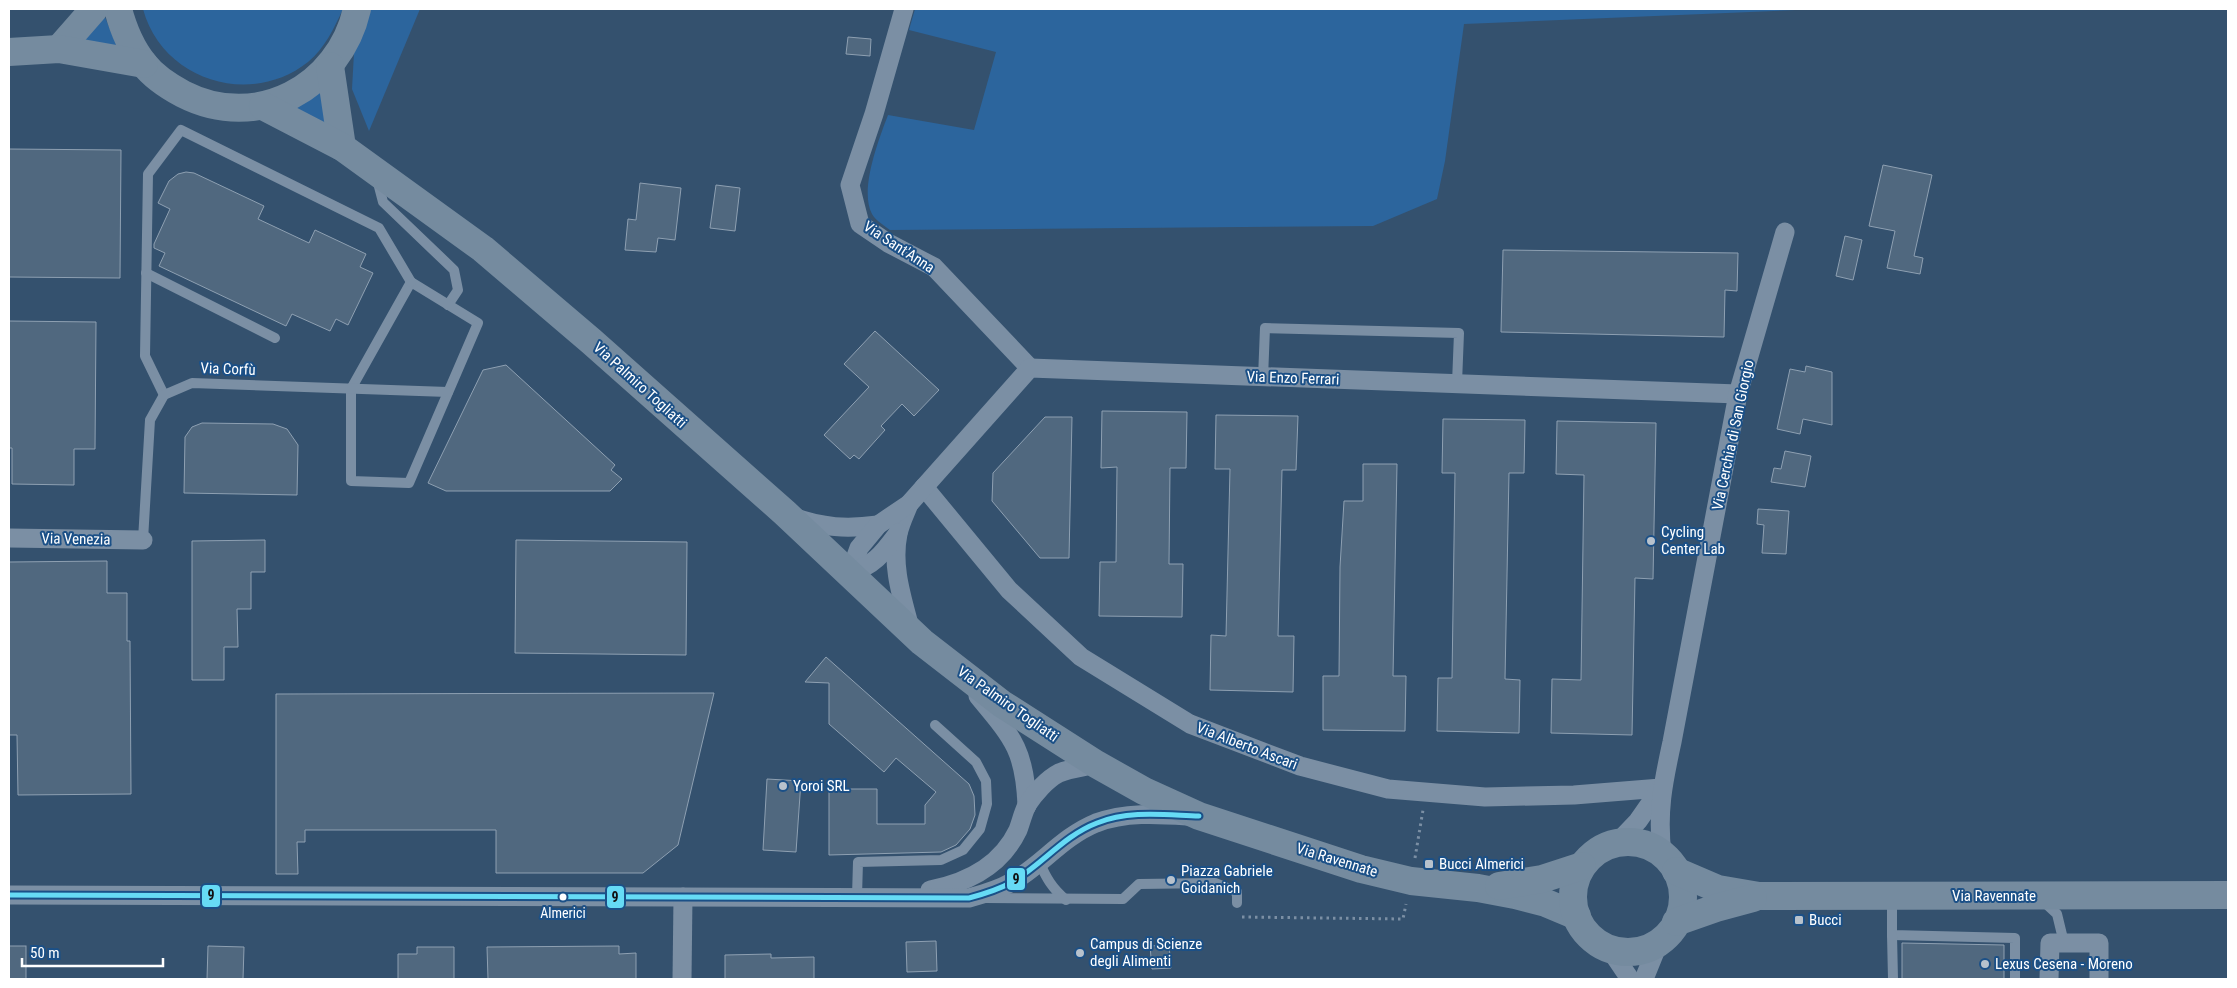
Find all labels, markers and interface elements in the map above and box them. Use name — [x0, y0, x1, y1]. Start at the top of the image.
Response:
street label: Via Sant'Anna — [860, 217, 938, 277]
street label: Via Palmiro Togliatti — [590, 338, 690, 432]
street label: Via Cerchia di San Giorgio — [1708, 358, 1758, 512]
street label: Via Corfù — [200, 359, 256, 379]
street label: Via Enzo Ferrari — [1246, 367, 1340, 389]
place label: Cycling Center Lab — [1661, 523, 1725, 558]
street label: Via Venezia — [41, 529, 111, 549]
marker: Cycling Center Lab — [1645, 535, 1657, 547]
street label: Via Palmiro Togliatti — [954, 662, 1062, 746]
street label: Via Alberto Ascari — [1194, 718, 1300, 774]
place label: Yoroi SRL — [793, 777, 850, 795]
marker: Yoroi SRL — [777, 780, 789, 792]
street label: Via Ravennate — [1294, 839, 1380, 881]
place label: Bucci Almerici — [1439, 855, 1524, 873]
marker: Bucci Almerici — [1423, 858, 1435, 870]
place label: Piazza Gabriele Goidanich — [1181, 862, 1273, 897]
line badge: 9 — [1006, 867, 1026, 891]
text: 9 — [1012, 871, 1020, 887]
marker: Piazza Gabriele Goidanich — [1165, 874, 1177, 886]
line badge: 9 — [201, 884, 221, 908]
line badge: 9 — [606, 885, 625, 909]
text: 9 — [207, 887, 215, 903]
street label: Via Ravennate — [1952, 887, 2036, 905]
text: 9 — [611, 889, 619, 905]
marker: Almerici — [558, 892, 568, 902]
place label: Almerici — [540, 905, 586, 921]
place label: Bucci — [1809, 911, 1842, 929]
marker: Bucci — [1793, 914, 1805, 926]
place label: Campus di Scienze degli Alimenti — [1090, 935, 1202, 970]
scale bar — [22, 936, 164, 968]
text: 50 m — [30, 944, 60, 962]
marker: Campus di Scienze degli Alimenti — [1074, 947, 1086, 959]
place label: Lexus Cesena - Moreno — [1995, 955, 2133, 973]
marker: Lexus Cesena - Moreno — [1979, 958, 1991, 970]

